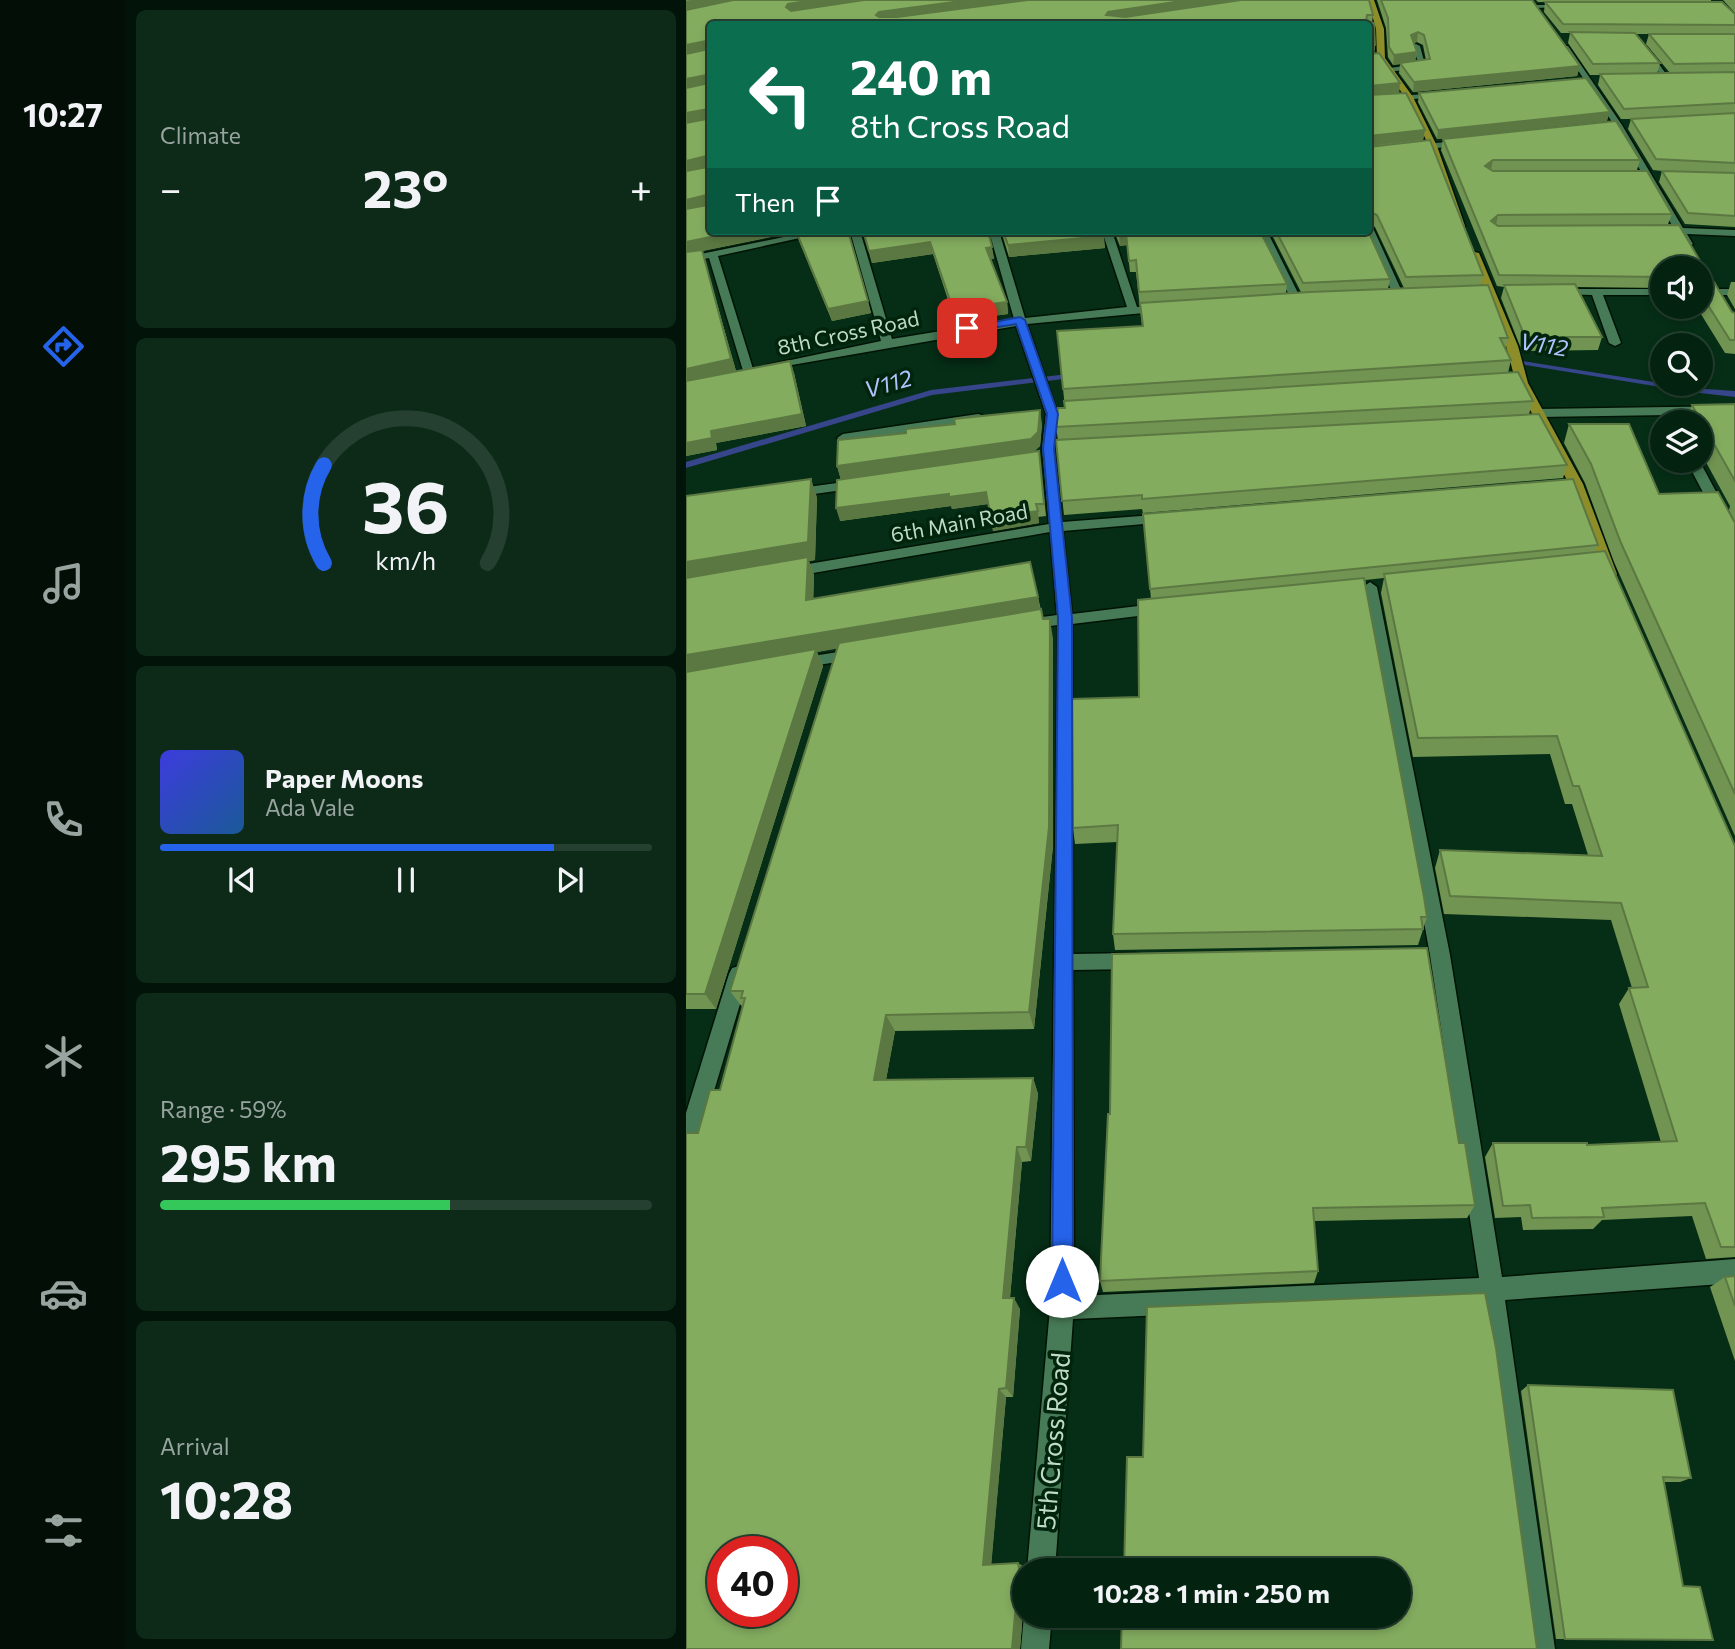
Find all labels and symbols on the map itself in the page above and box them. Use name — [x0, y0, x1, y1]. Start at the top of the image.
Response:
pin — [937, 298, 997, 358]
street label: 8th Cross Road — [775, 305, 921, 359]
water label: V112 — [1518, 326, 1570, 362]
water label: V112 — [861, 363, 915, 403]
street label: 6th Main Road — [888, 498, 1030, 546]
position arrow — [1025, 1244, 1099, 1318]
street label: 5th Cross Road — [1029, 1351, 1075, 1531]
speed limit sign: 40 — [707, 1536, 798, 1627]

